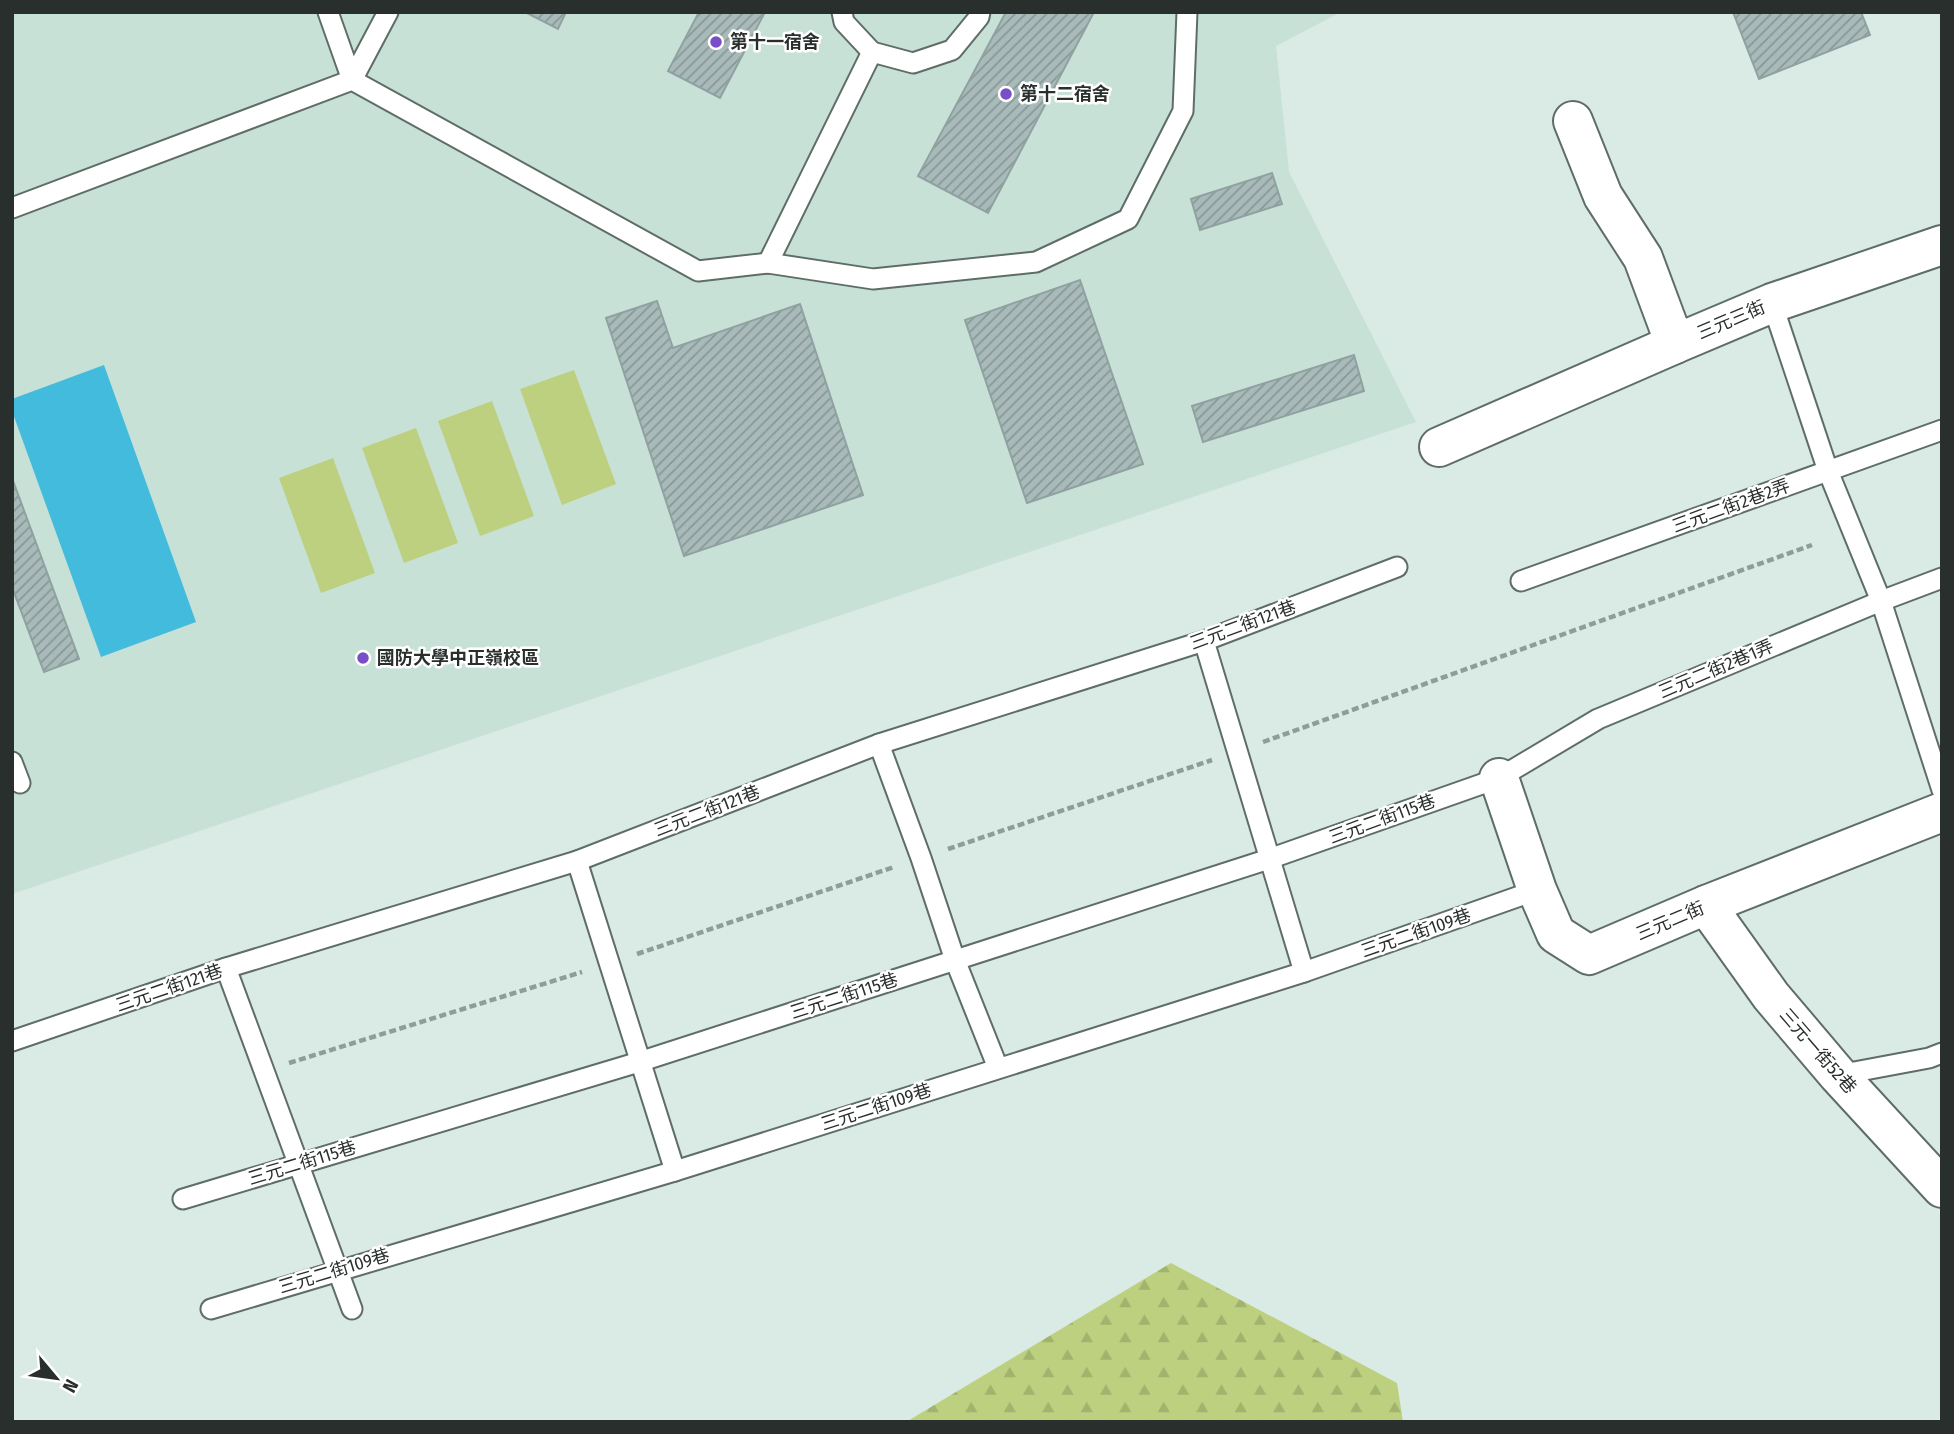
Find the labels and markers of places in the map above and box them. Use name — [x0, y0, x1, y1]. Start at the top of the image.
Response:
place label: 第十一宿舍 — [730, 31, 820, 53]
marker: 第十一宿舍 — [708, 34, 724, 50]
place label: 第十二宿舍 — [1020, 83, 1110, 105]
marker: 第十二宿舍 — [998, 86, 1014, 102]
place label: 國防大學中正嶺校區 — [377, 647, 539, 669]
marker: 國防大學中正嶺校區 — [355, 650, 371, 666]

